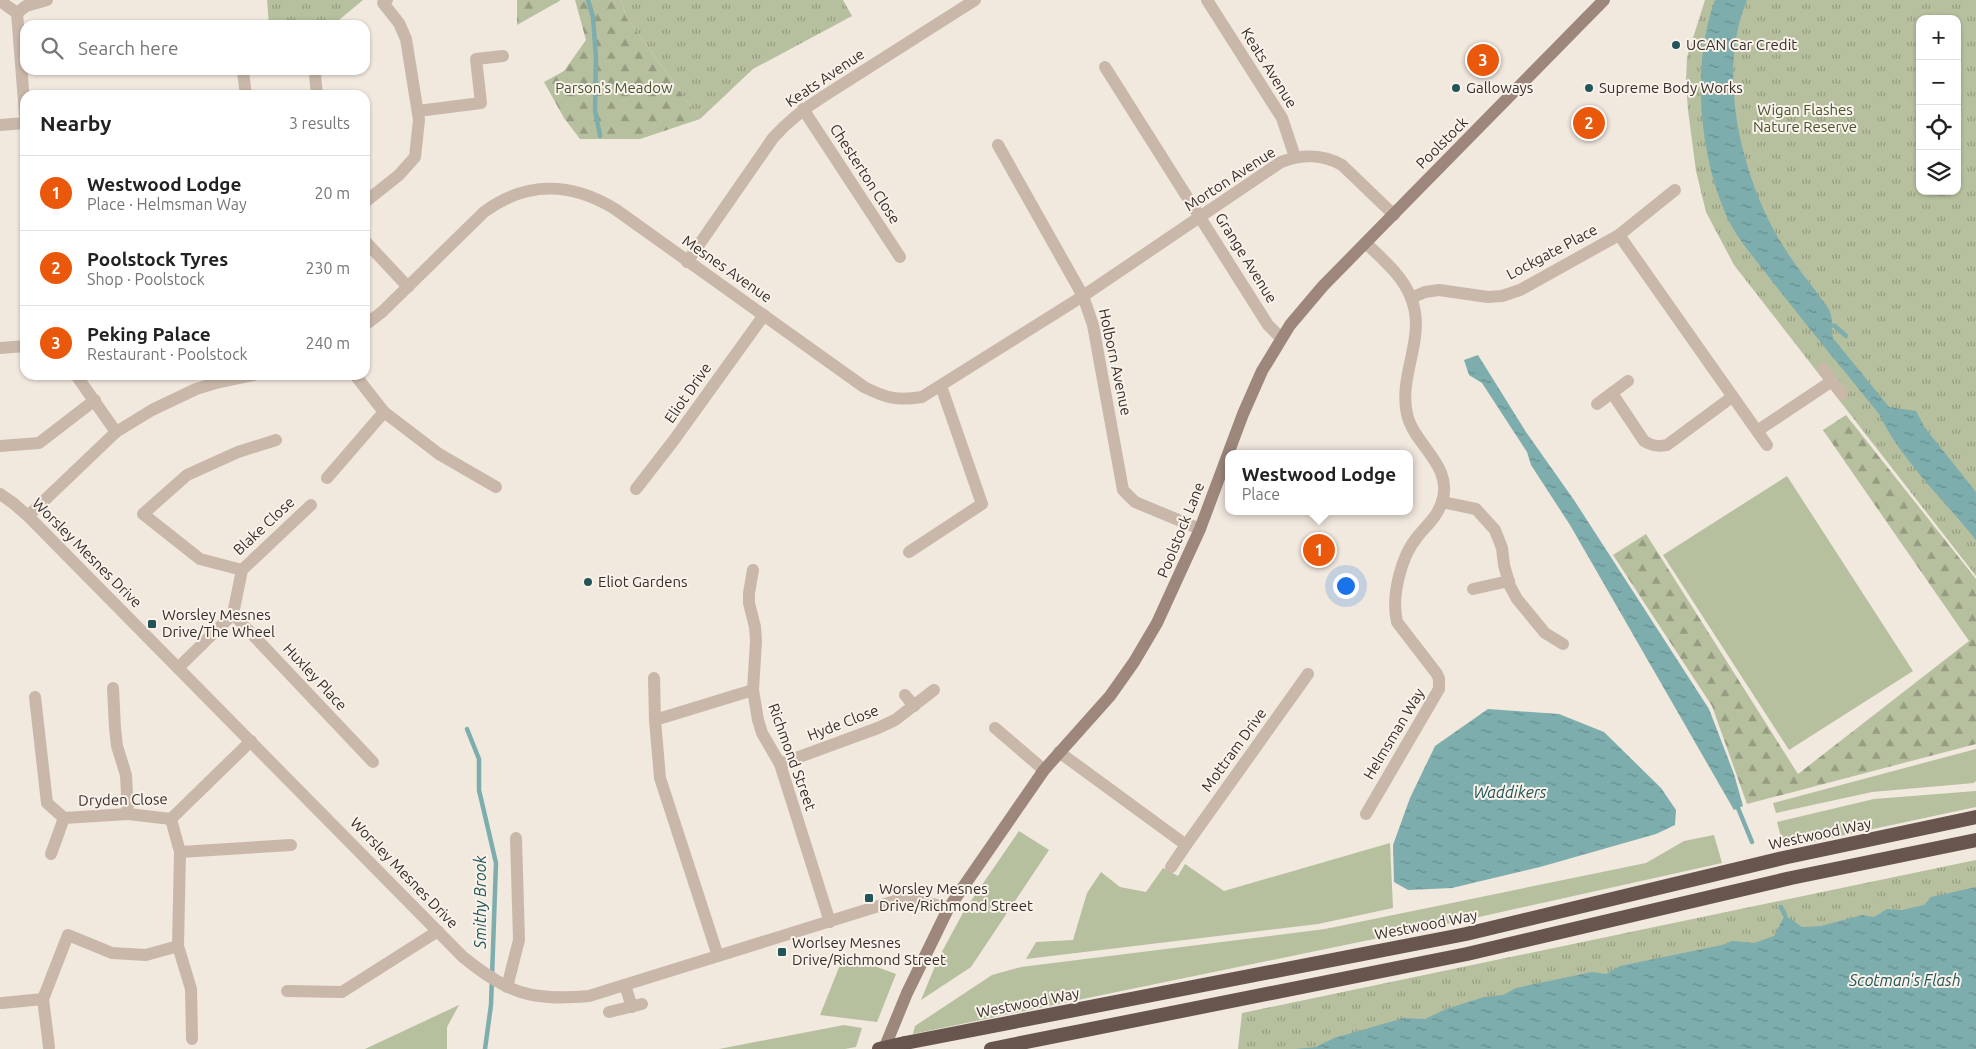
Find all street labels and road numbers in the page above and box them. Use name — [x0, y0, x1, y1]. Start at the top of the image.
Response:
street label: Keats Avenue — [1238, 25, 1301, 111]
street label: Keats Avenue — [782, 45, 867, 110]
street label: Poolstock — [1412, 113, 1471, 172]
street label: Chesterton Close — [827, 121, 904, 227]
street label: Morton Avenue — [1181, 143, 1278, 214]
street label: Grange Avenue — [1212, 210, 1281, 306]
street label: Lockgate Place — [1503, 220, 1600, 283]
street label: Mesnes Avenue — [679, 231, 775, 306]
street label: Holborn Avenue — [1096, 307, 1135, 417]
street label: Eliot Drive — [661, 359, 715, 426]
street label: Poolstock Lane — [1154, 480, 1207, 580]
street label: Blake Close — [230, 493, 298, 558]
street label: Worsley Mesnes Drive — [29, 494, 146, 611]
street label: Huxley Place — [280, 640, 351, 714]
street label: Helmsman Way — [1360, 685, 1427, 782]
street label: Richmond Street — [765, 701, 820, 813]
street label: Hyde Close — [805, 701, 881, 744]
street label: Mottram Drive — [1198, 705, 1270, 795]
street label: Dryden Close — [78, 790, 168, 809]
street label: Worsley Mesnes Drive — [347, 814, 462, 932]
street label: Westwood Way — [1767, 814, 1873, 853]
street label: Westwood Way — [1373, 906, 1479, 943]
street label: Westwood Way — [975, 984, 1081, 1021]

